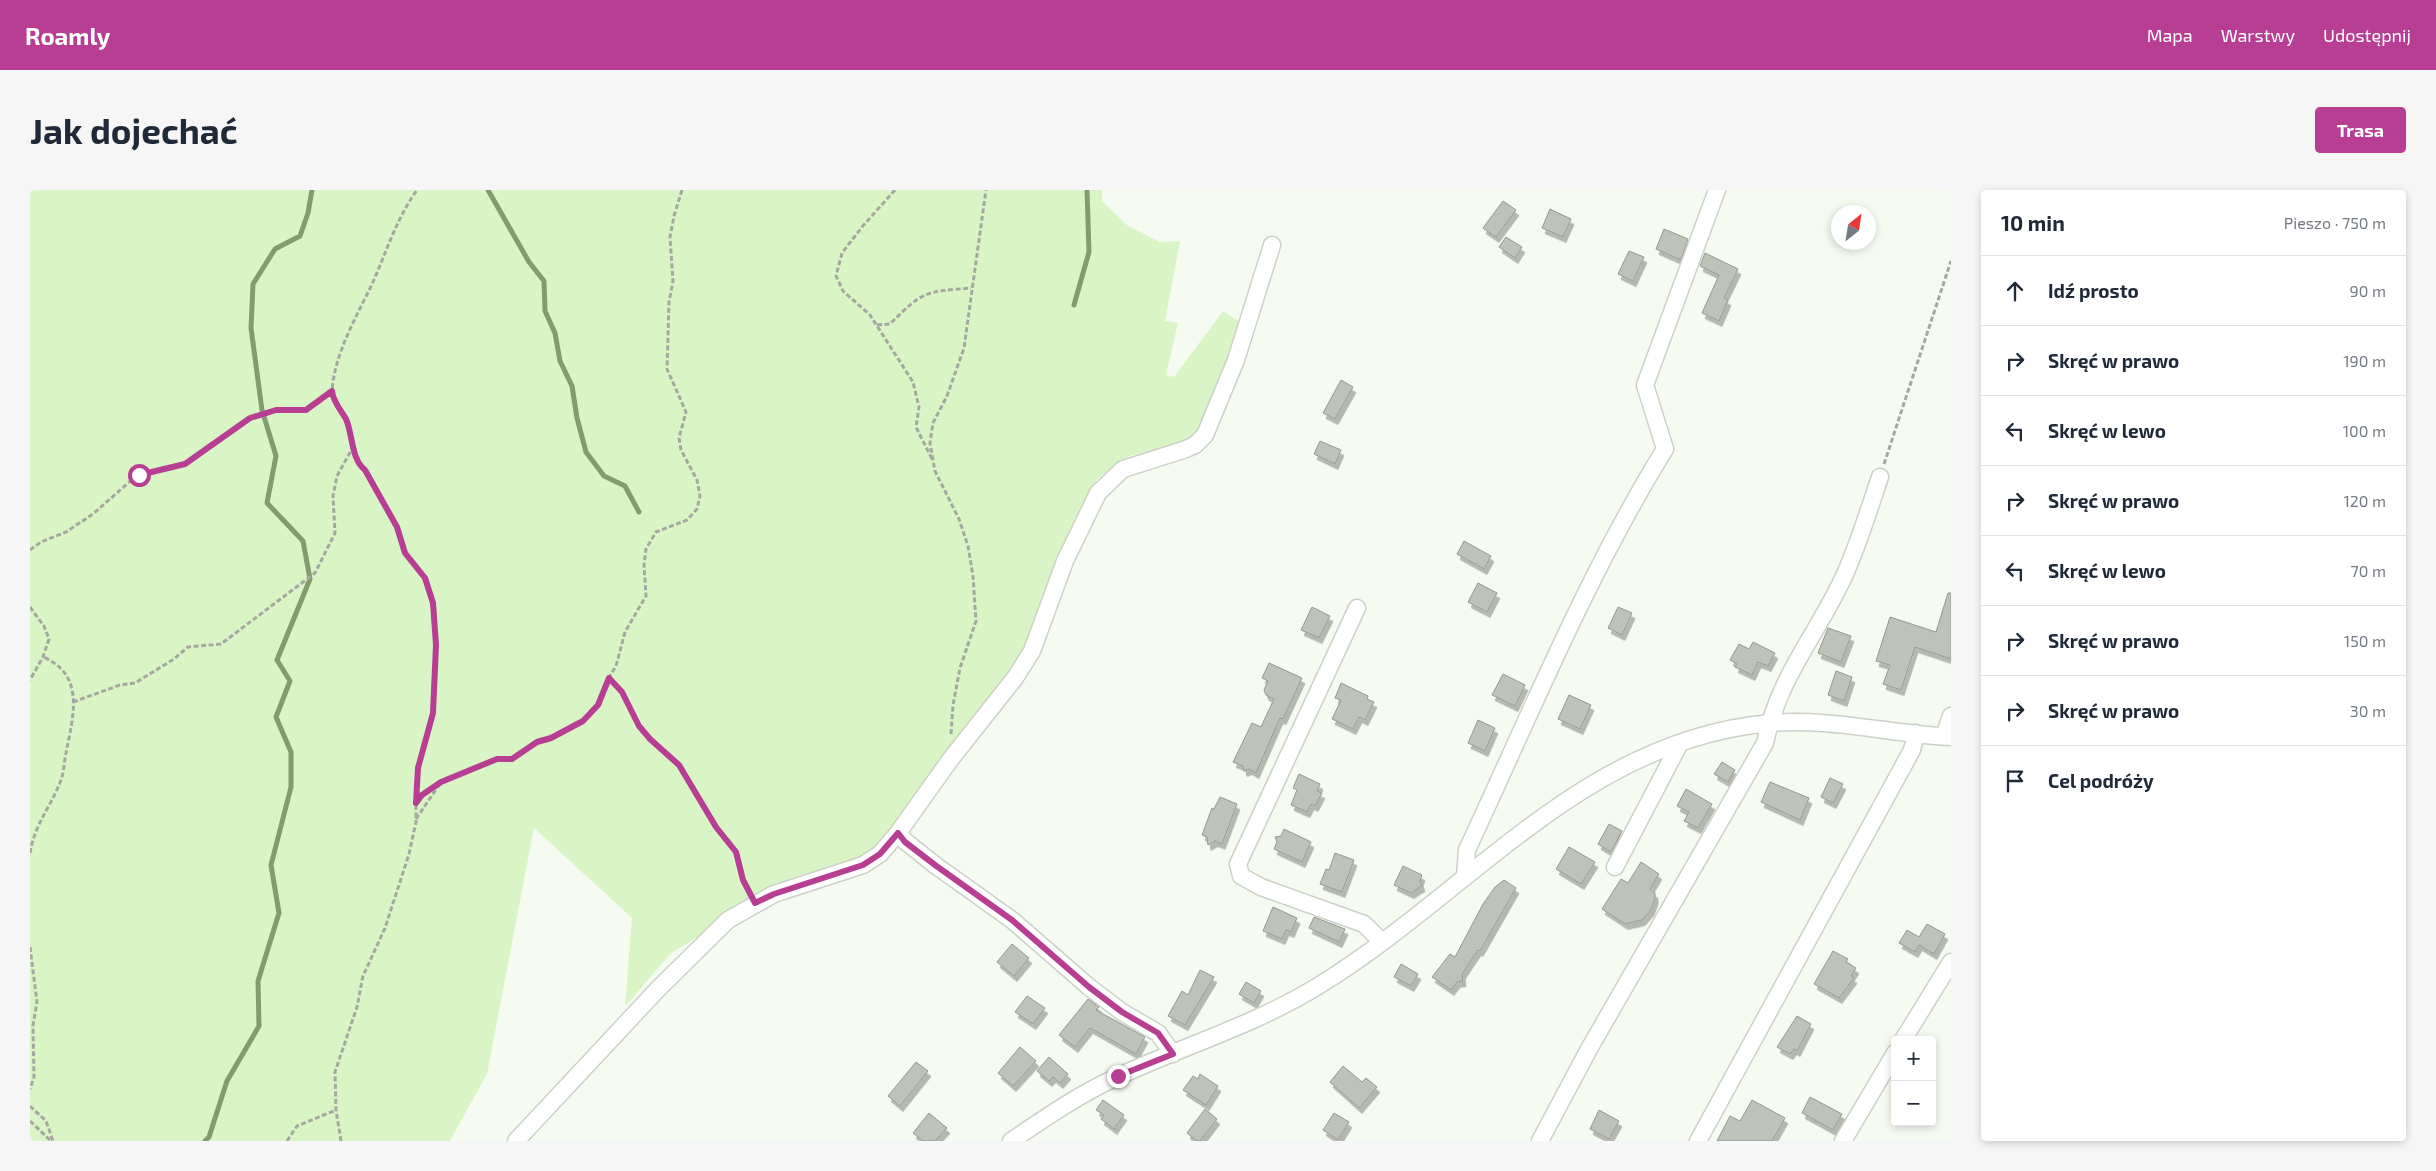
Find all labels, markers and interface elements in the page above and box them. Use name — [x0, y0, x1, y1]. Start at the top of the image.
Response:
text: Roamly — [25, 21, 110, 50]
text: Mapa — [2147, 24, 2193, 46]
text: Warstwy — [2221, 24, 2295, 46]
text: Udostępnij — [2323, 24, 2411, 46]
button: Trasa — [2315, 107, 2406, 153]
text: Jak dojechać — [30, 109, 238, 151]
north arrow — [1831, 205, 1876, 250]
text: 10 min — [2001, 210, 2065, 235]
text: Pieszo · 750 m — [2284, 213, 2386, 232]
icon: ahead — [2001, 277, 2029, 305]
text: Idź prosto — [2048, 279, 2139, 302]
text: 90 m — [2350, 281, 2386, 300]
icon: right — [2001, 347, 2029, 375]
text: Skręć w prawo — [2048, 349, 2179, 372]
text: 190 m — [2343, 351, 2386, 370]
icon: left — [2001, 417, 2029, 445]
text: Skręć w lewo — [2048, 419, 2166, 442]
text: 100 m — [2343, 421, 2386, 440]
route start — [128, 464, 151, 487]
icon: right — [2001, 487, 2029, 515]
text: Skręć w prawo — [2048, 489, 2179, 512]
text: 120 m — [2343, 491, 2386, 510]
icon: left — [2001, 557, 2029, 585]
text: Skręć w lewo — [2048, 559, 2166, 582]
text: 70 m — [2351, 561, 2386, 580]
icon: right — [2001, 627, 2029, 655]
text: Skręć w prawo — [2048, 629, 2179, 652]
text: 150 m — [2344, 631, 2386, 650]
icon: right — [2001, 697, 2029, 725]
text: Skręć w prawo — [2048, 699, 2179, 722]
text: 30 m — [2350, 701, 2386, 720]
icon: arrive — [2001, 767, 2029, 795]
text: Cel podróży — [2048, 769, 2154, 792]
map controls — [1891, 1036, 1936, 1126]
button: + — [1891, 1036, 1936, 1081]
route end — [1107, 1065, 1130, 1088]
button: − — [1891, 1081, 1936, 1126]

